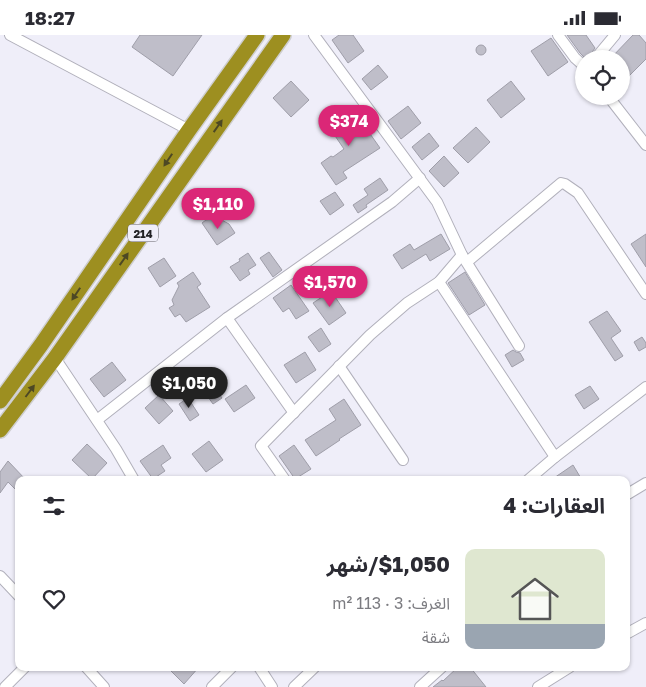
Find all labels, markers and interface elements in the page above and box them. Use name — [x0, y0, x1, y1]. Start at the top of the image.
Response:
text: 18:27 — [25, 6, 75, 29]
map controls — [575, 50, 630, 105]
button: locate — [575, 50, 630, 105]
pin: $374 — [319, 105, 379, 147]
text: $374 — [329, 111, 369, 131]
one-way arrow — [213, 119, 223, 133]
one-way arrow — [163, 153, 173, 167]
pin: $1,110 — [177, 187, 259, 230]
text: $1,110 — [193, 194, 243, 214]
road number: 214 — [128, 225, 158, 242]
one-way arrow — [119, 253, 130, 266]
pin: $1,570 — [289, 265, 371, 308]
text: $1,570 — [304, 272, 356, 292]
one-way arrow — [71, 287, 81, 301]
pin: $1,050 — [148, 367, 230, 409]
text: $1,050 — [162, 373, 216, 393]
one-way arrow — [24, 385, 35, 398]
icon: filters — [40, 492, 68, 520]
text: العقارات: 4 — [503, 492, 605, 518]
text: $1,050/شهر — [327, 551, 450, 577]
icon: home — [505, 569, 565, 629]
icon: heart — [40, 585, 68, 613]
text: الغرف: 3 · 113 m² — [332, 593, 450, 613]
text: شقة — [422, 627, 450, 647]

